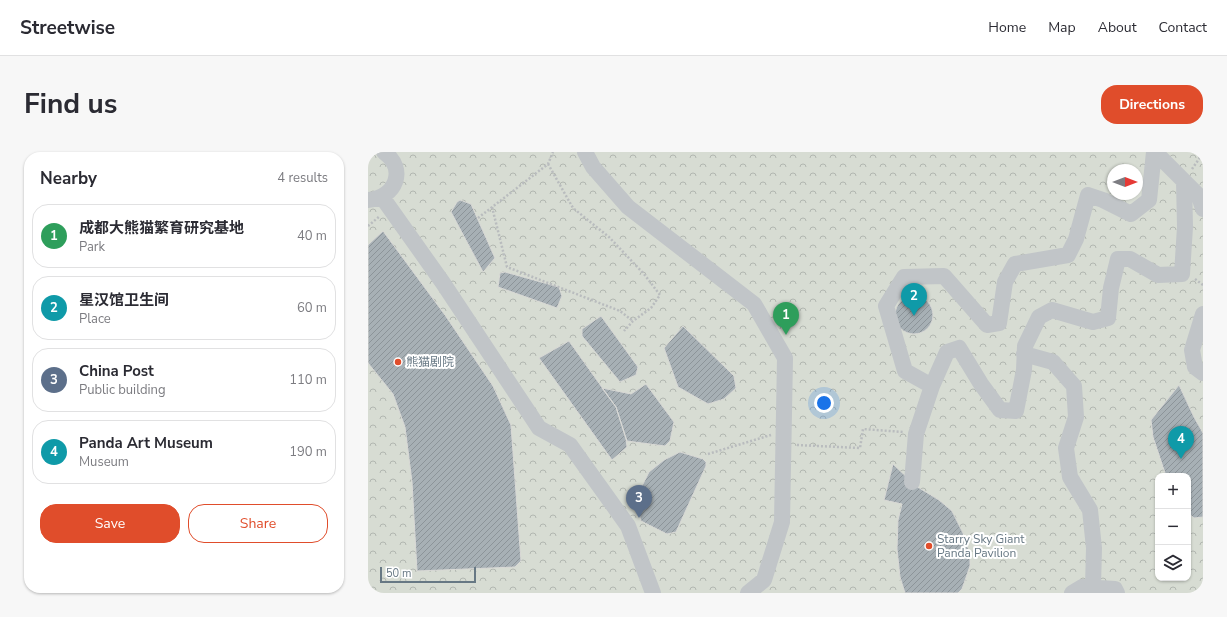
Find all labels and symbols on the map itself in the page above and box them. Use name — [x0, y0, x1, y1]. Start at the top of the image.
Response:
north arrow — [1107, 164, 1143, 200]
pin: 2 — [901, 283, 927, 316]
pin: 1 — [773, 302, 799, 335]
place label: 熊猫剧院 — [406, 354, 454, 370]
marker: 熊猫剧院 — [393, 357, 403, 367]
your location — [814, 393, 834, 413]
pin: 4 — [1168, 426, 1194, 459]
pin: 3 — [626, 485, 652, 518]
place label: Starry Sky Giant Panda Pavilion — [937, 531, 1025, 561]
marker: Starry Sky Giant Panda Pavilion — [924, 541, 934, 551]
scale bar — [380, 565, 476, 584]

